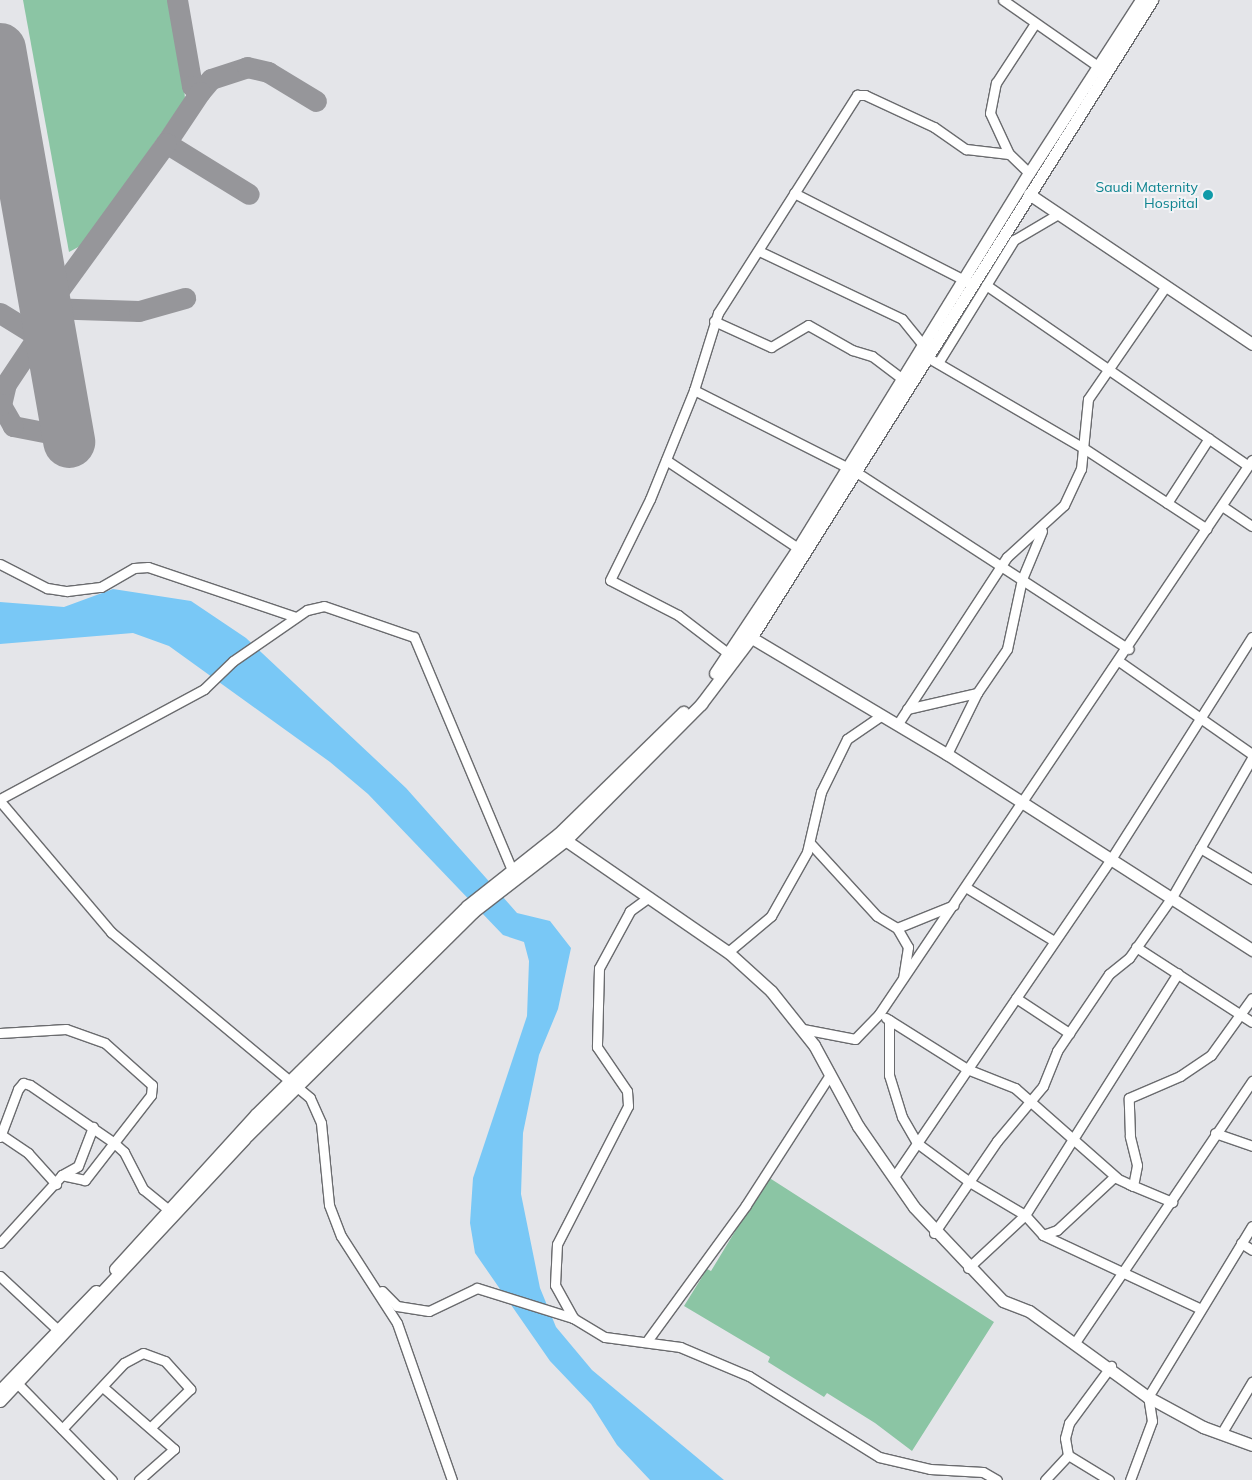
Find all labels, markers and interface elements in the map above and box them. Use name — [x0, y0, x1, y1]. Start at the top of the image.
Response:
place label: Saudi Maternity Hospital — [1096, 179, 1198, 212]
marker: Saudi Maternity Hospital — [1202, 189, 1214, 201]

